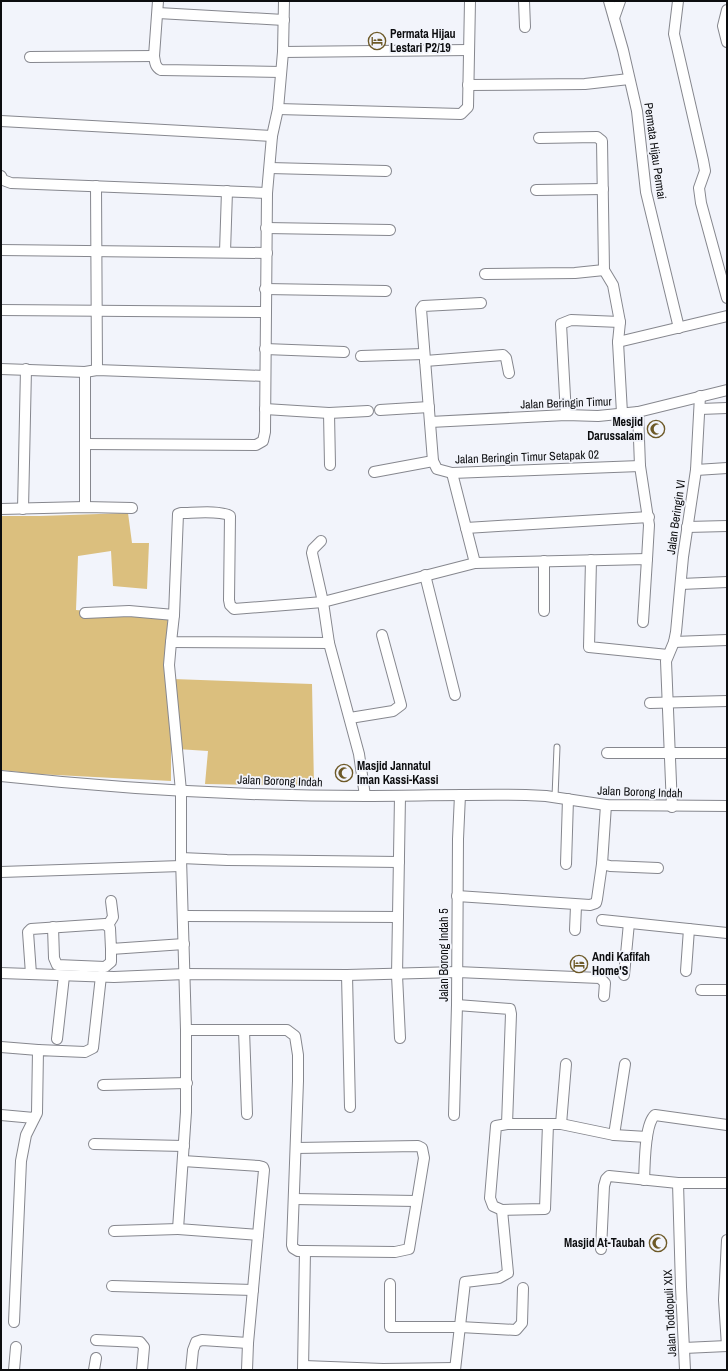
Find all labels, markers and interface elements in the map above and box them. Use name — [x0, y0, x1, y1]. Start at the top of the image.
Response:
place label: Permata Hijau Lestari P2/19 — [390, 26, 456, 56]
hotel icon: Permata Hijau Lestari P2/19 — [367, 31, 387, 51]
street label: Permata Hijau Permai — [640, 102, 670, 200]
street label: Jalan Beringin Timur — [520, 393, 613, 413]
place label: Mesjid Darussalam — [587, 414, 643, 444]
mosque icon: Mesjid Darussalam — [646, 419, 666, 439]
street label: Jalan Beringin Timur Setapak 02 — [455, 446, 599, 468]
street label: Jalan Beringin VI — [663, 479, 689, 555]
place label: Masjid Jannatul Iman Kassi-Kassi — [357, 758, 439, 788]
mosque icon: Masjid Jannatul Iman Kassi-Kassi — [334, 763, 354, 783]
street label: Jalan Borong Indah — [237, 772, 323, 790]
street label: Jalan Borong Indah — [597, 783, 683, 801]
street label: Jalan Borong Indah 5 — [436, 908, 452, 1002]
place label: Andi Kafifah Home'S — [592, 949, 650, 979]
hotel icon: Andi Kafifah Home'S — [569, 954, 589, 974]
mosque icon: Masjid At-Taubah — [648, 1233, 668, 1253]
place label: Masjid At-Taubah — [564, 1235, 645, 1251]
street label: Jalan Toddopuli XIX — [660, 1269, 680, 1357]

